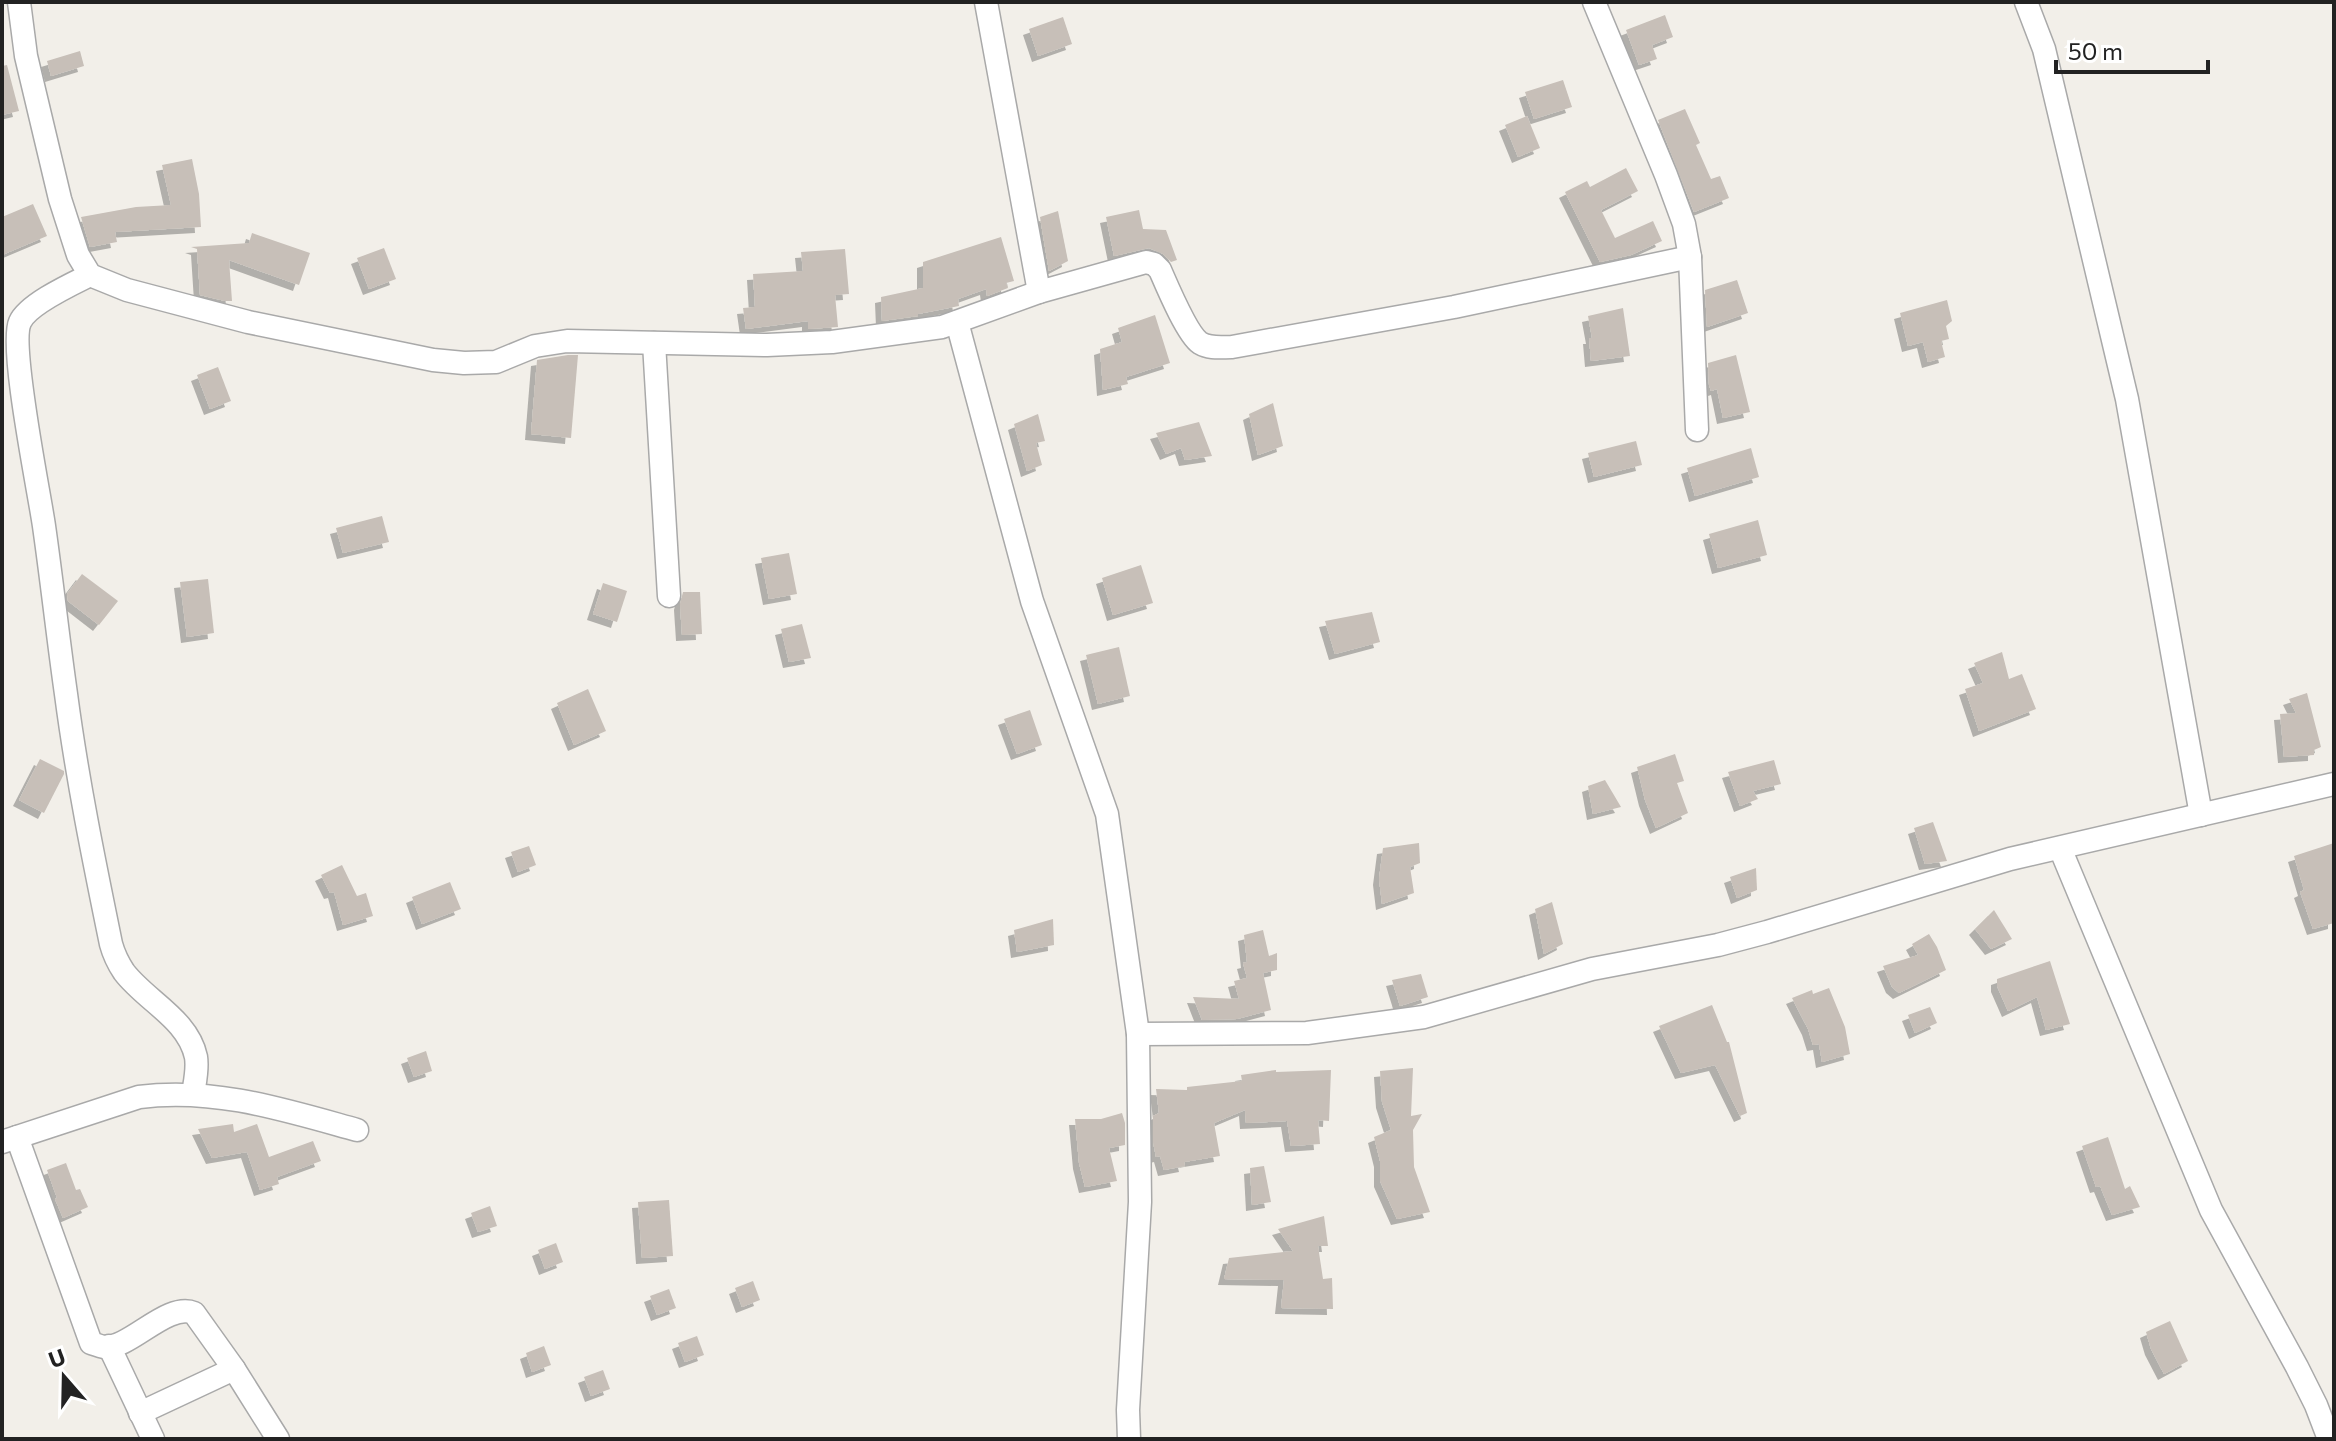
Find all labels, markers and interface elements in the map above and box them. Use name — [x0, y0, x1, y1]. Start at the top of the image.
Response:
scale bar — [2056, 24, 2208, 74]
text: 50 m — [2068, 36, 2123, 65]
north arrow — [24, 1337, 104, 1417]
text: U — [45, 1342, 69, 1373]

